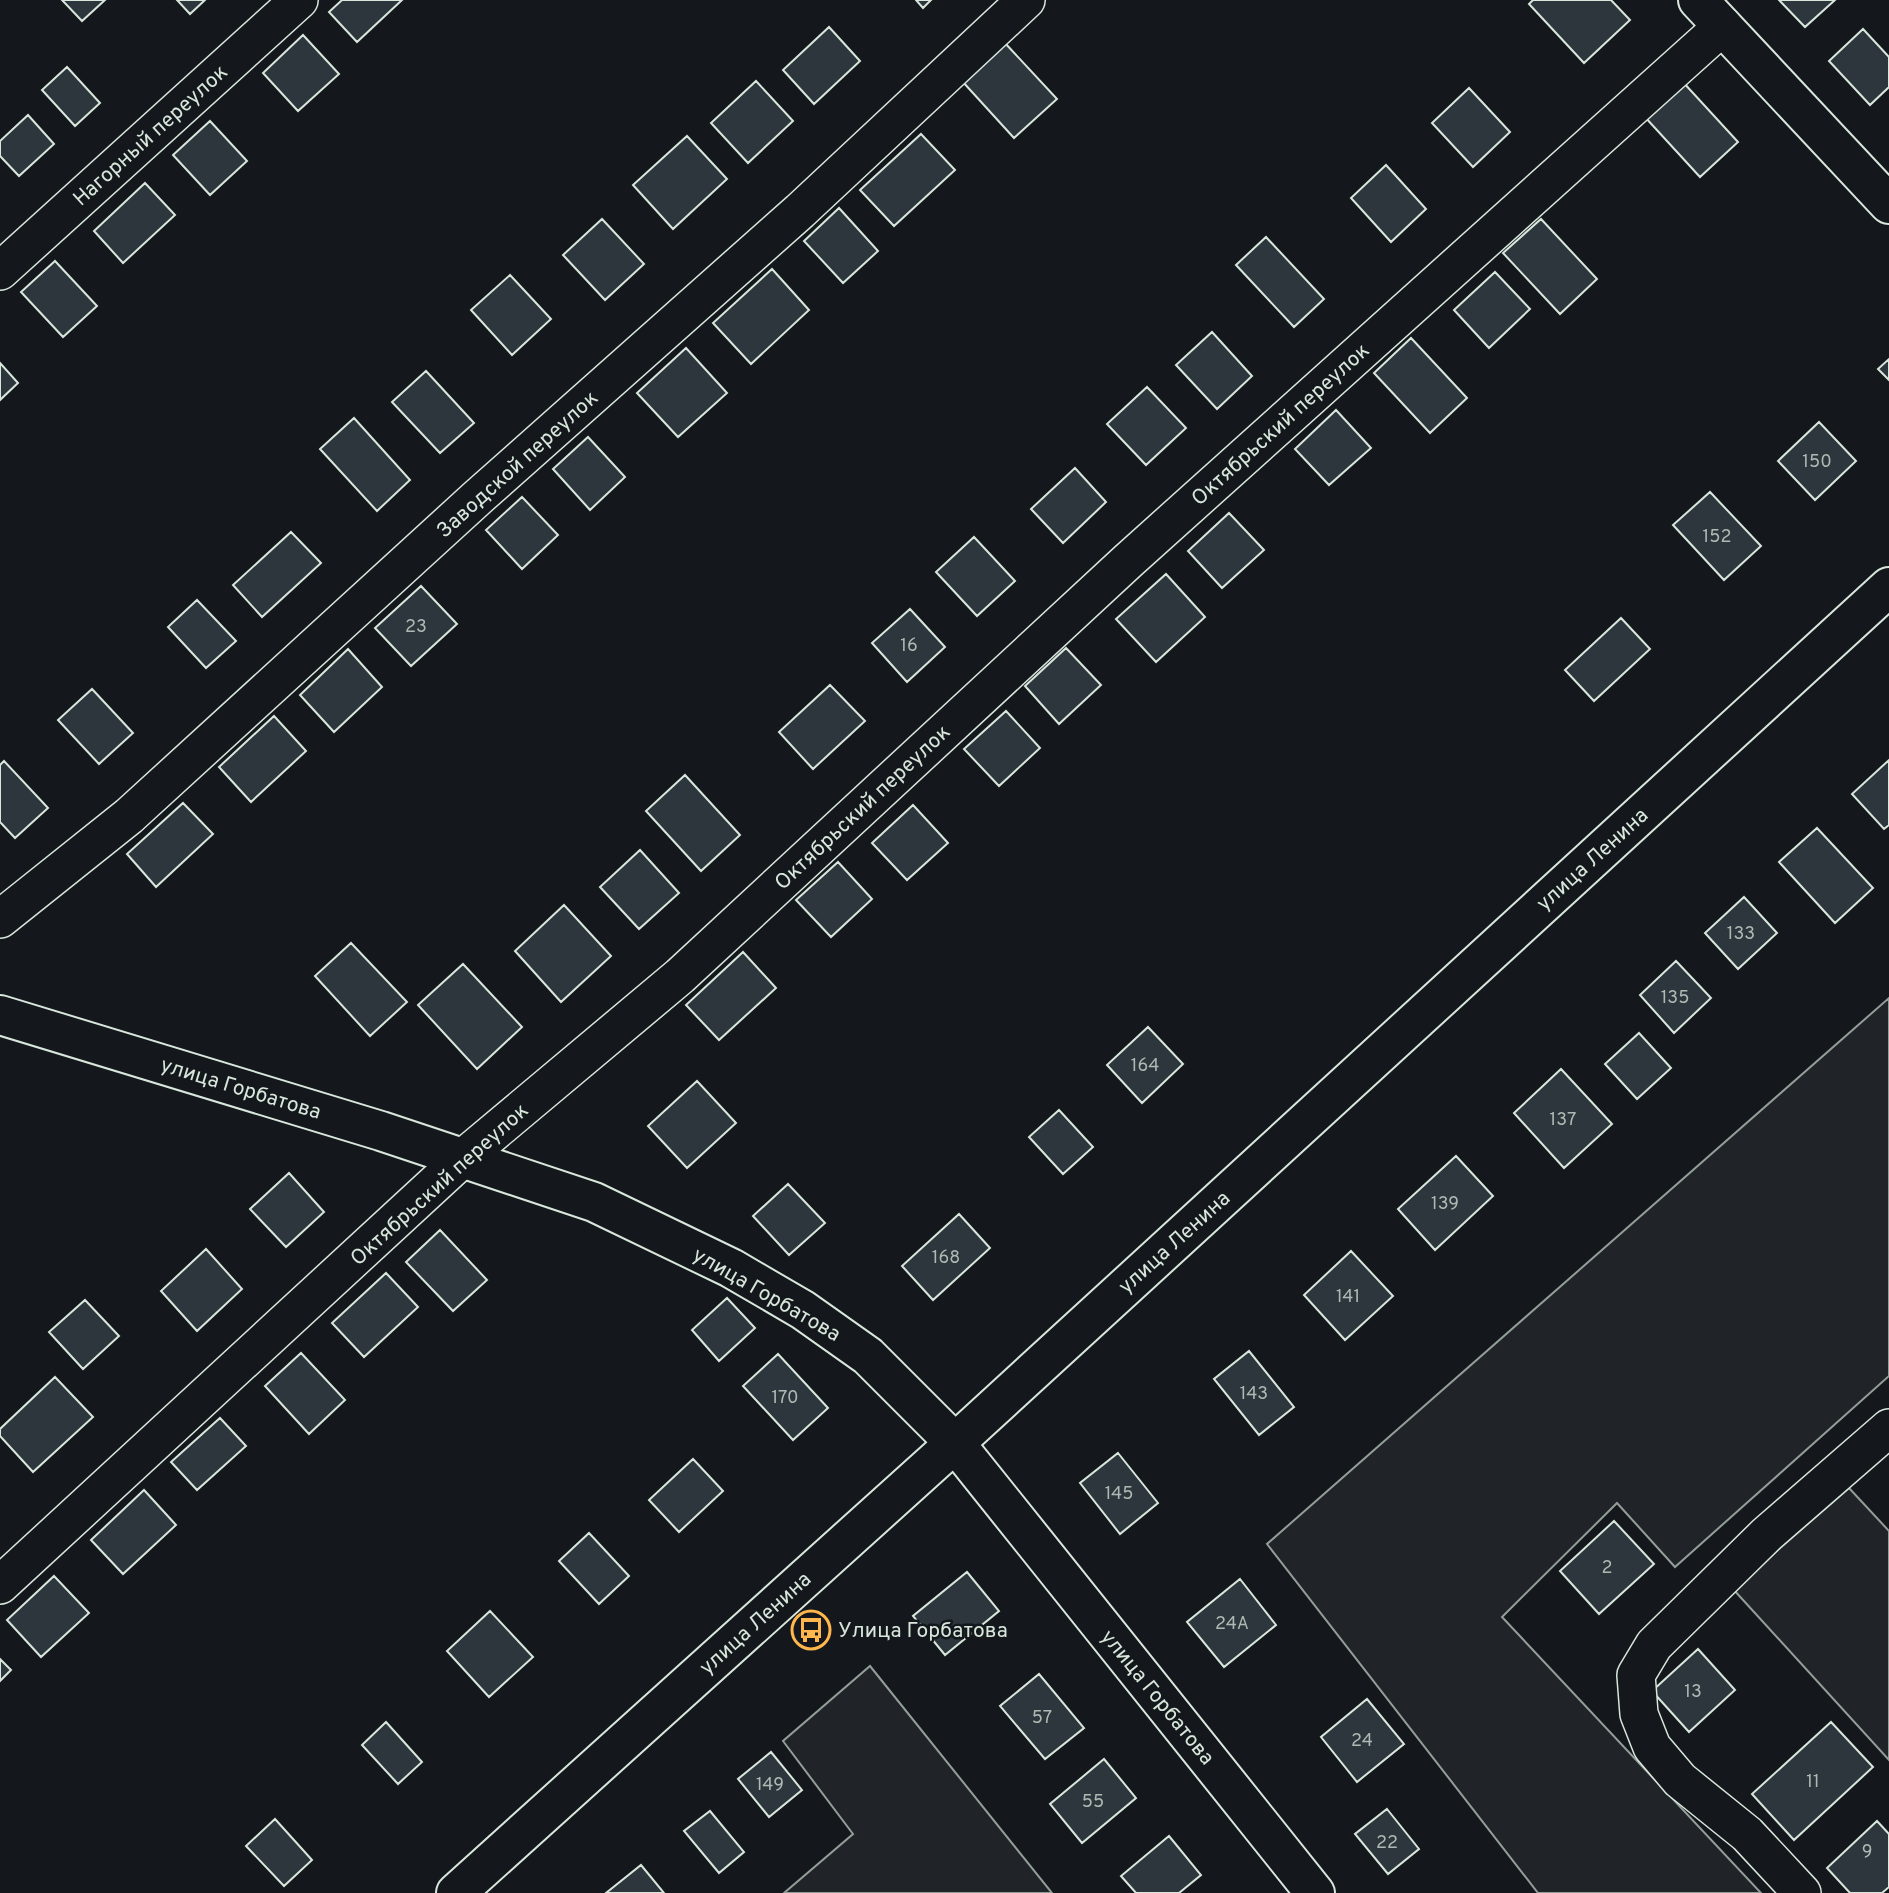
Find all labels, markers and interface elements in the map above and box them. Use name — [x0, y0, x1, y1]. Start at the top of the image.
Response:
street label: Нагорный переулок — [68, 59, 234, 213]
street label: Октябрьский переулок — [1186, 338, 1376, 512]
street label: Заводской переулок — [432, 385, 604, 545]
house number: 150 — [1802, 451, 1832, 474]
house number: 152 — [1703, 526, 1731, 549]
house number: 23 — [405, 616, 427, 639]
house number: 16 — [900, 635, 918, 658]
street label: Октябрьский переулок — [769, 720, 957, 897]
street label: улица Ленина — [1531, 803, 1655, 918]
house number: 133 — [1727, 923, 1755, 946]
house number: 135 — [1661, 987, 1689, 1010]
street label: улица Горбатова — [157, 1052, 324, 1127]
house number: 164 — [1131, 1055, 1159, 1078]
street label: Октябрьский переулок — [345, 1098, 535, 1272]
house number: 137 — [1550, 1109, 1576, 1132]
street label: улица Ленина — [1113, 1186, 1237, 1301]
house number: 139 — [1431, 1193, 1459, 1216]
street label: улица Горбатова — [687, 1242, 845, 1349]
house number: 168 — [932, 1247, 960, 1270]
house number: 141 — [1336, 1286, 1360, 1309]
house number: 143 — [1240, 1383, 1268, 1406]
house number: 170 — [771, 1387, 799, 1410]
house number: 145 — [1105, 1483, 1133, 1506]
house number: 2 — [1601, 1557, 1613, 1580]
street label: улица Ленина — [694, 1567, 818, 1682]
bus stop icon: Улица Горбатова — [790, 1609, 832, 1651]
house number: 24А — [1215, 1613, 1249, 1636]
place label: Улица Горбатова — [838, 1618, 1008, 1645]
street label: улица Горбатова — [1094, 1625, 1220, 1771]
house number: 13 — [1684, 1681, 1702, 1704]
house number: 57 — [1032, 1707, 1052, 1730]
house number: 24 — [1351, 1730, 1373, 1753]
house number: 11 — [1806, 1771, 1820, 1794]
house number: 149 — [756, 1774, 784, 1797]
house number: 55 — [1082, 1791, 1104, 1814]
house number: 22 — [1376, 1832, 1398, 1855]
house number: 9 — [1862, 1841, 1872, 1864]

